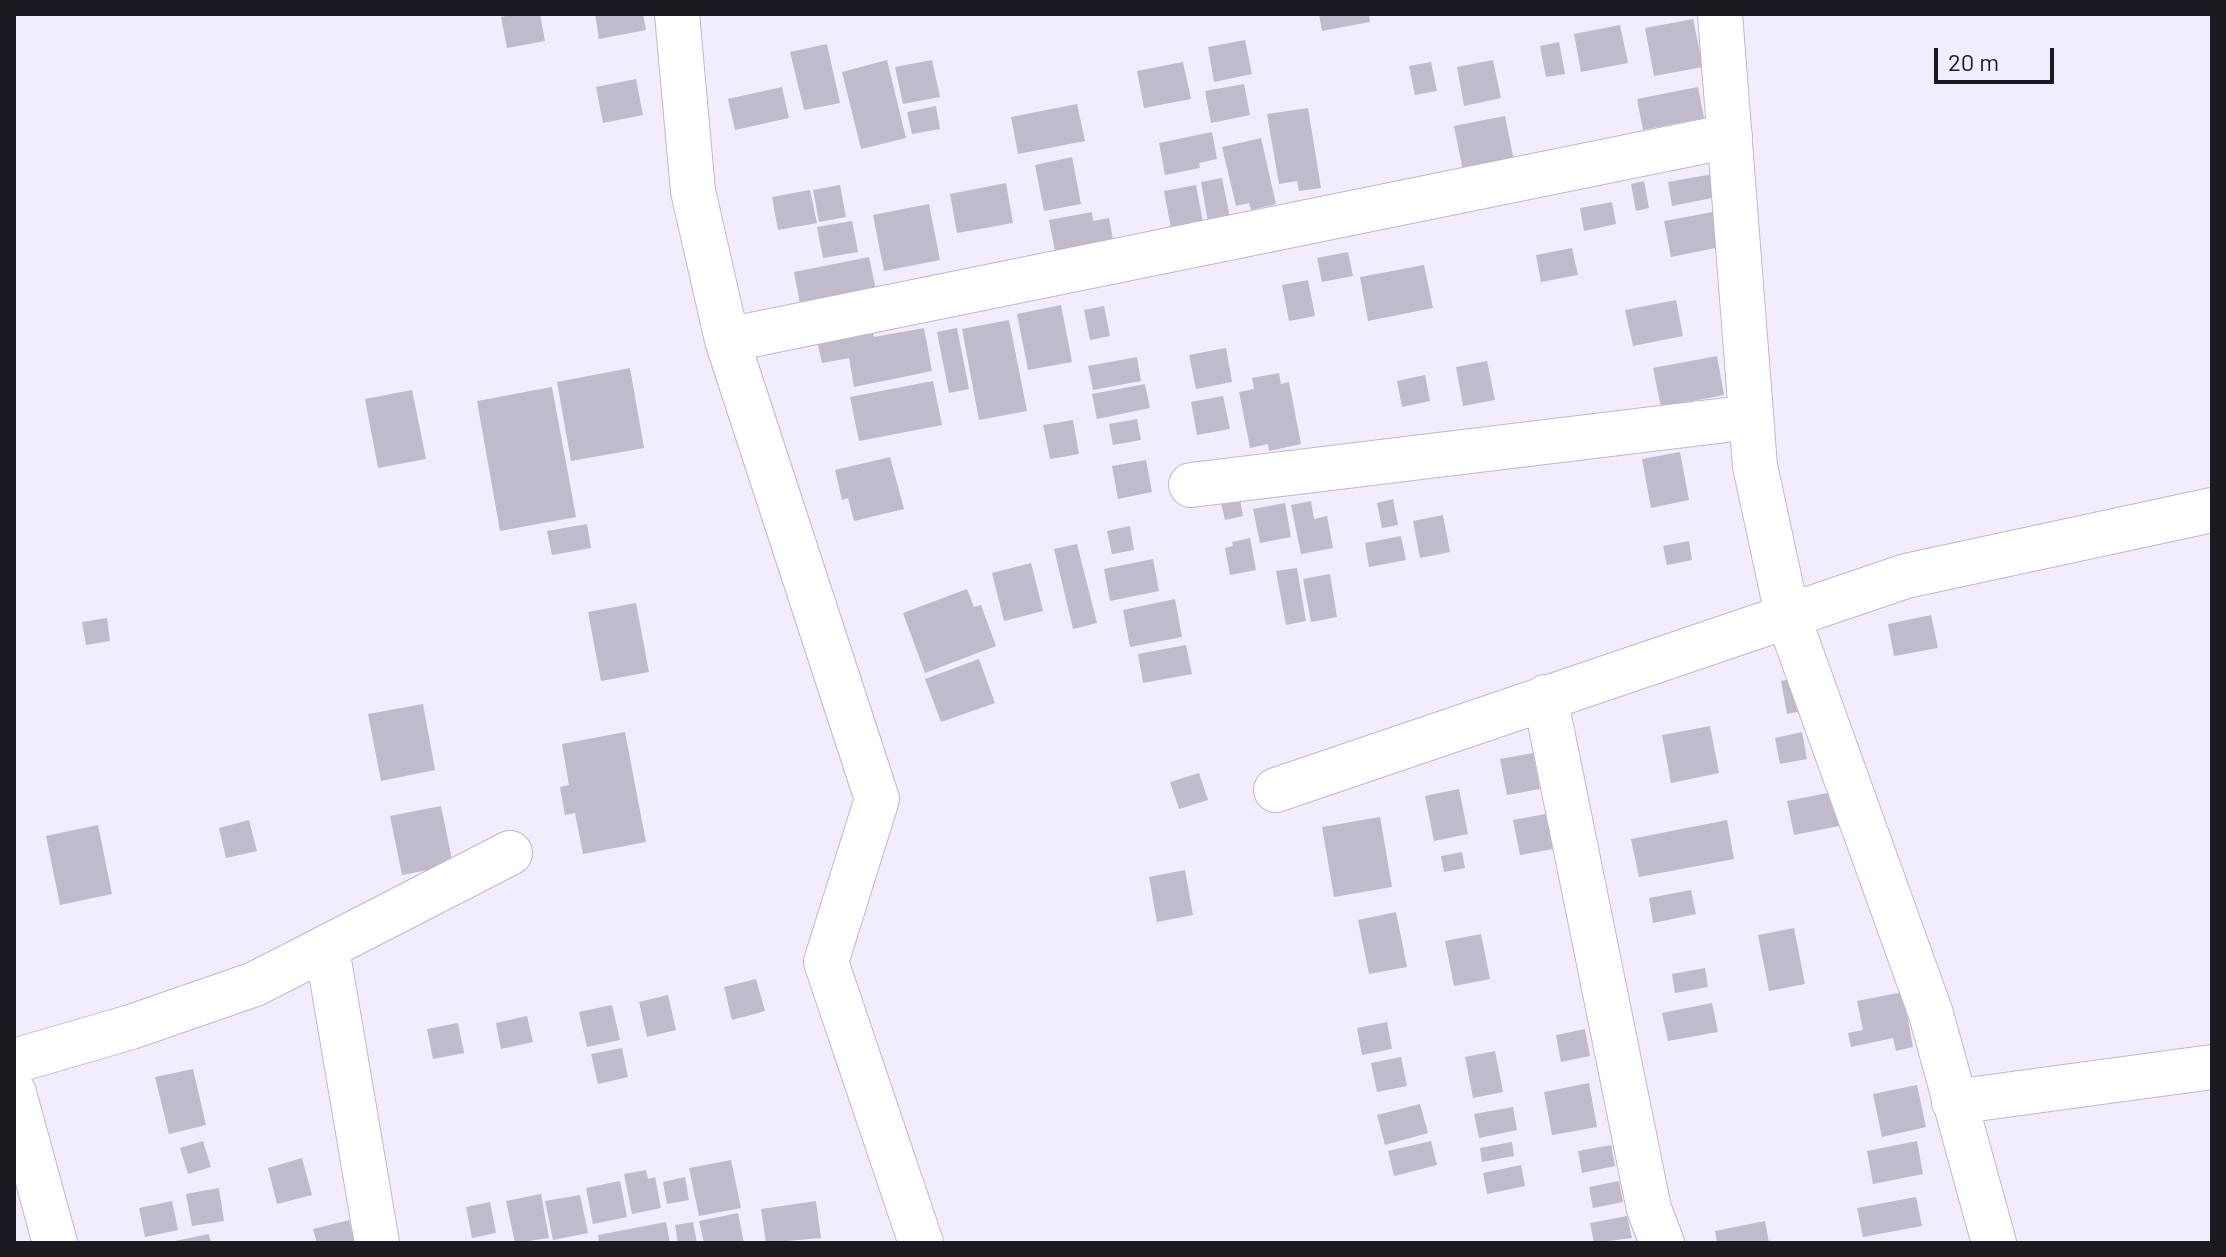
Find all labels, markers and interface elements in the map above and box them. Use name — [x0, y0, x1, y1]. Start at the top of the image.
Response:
scale bar — [1938, 32, 2058, 82]
text: 20 m — [1948, 47, 1999, 76]

